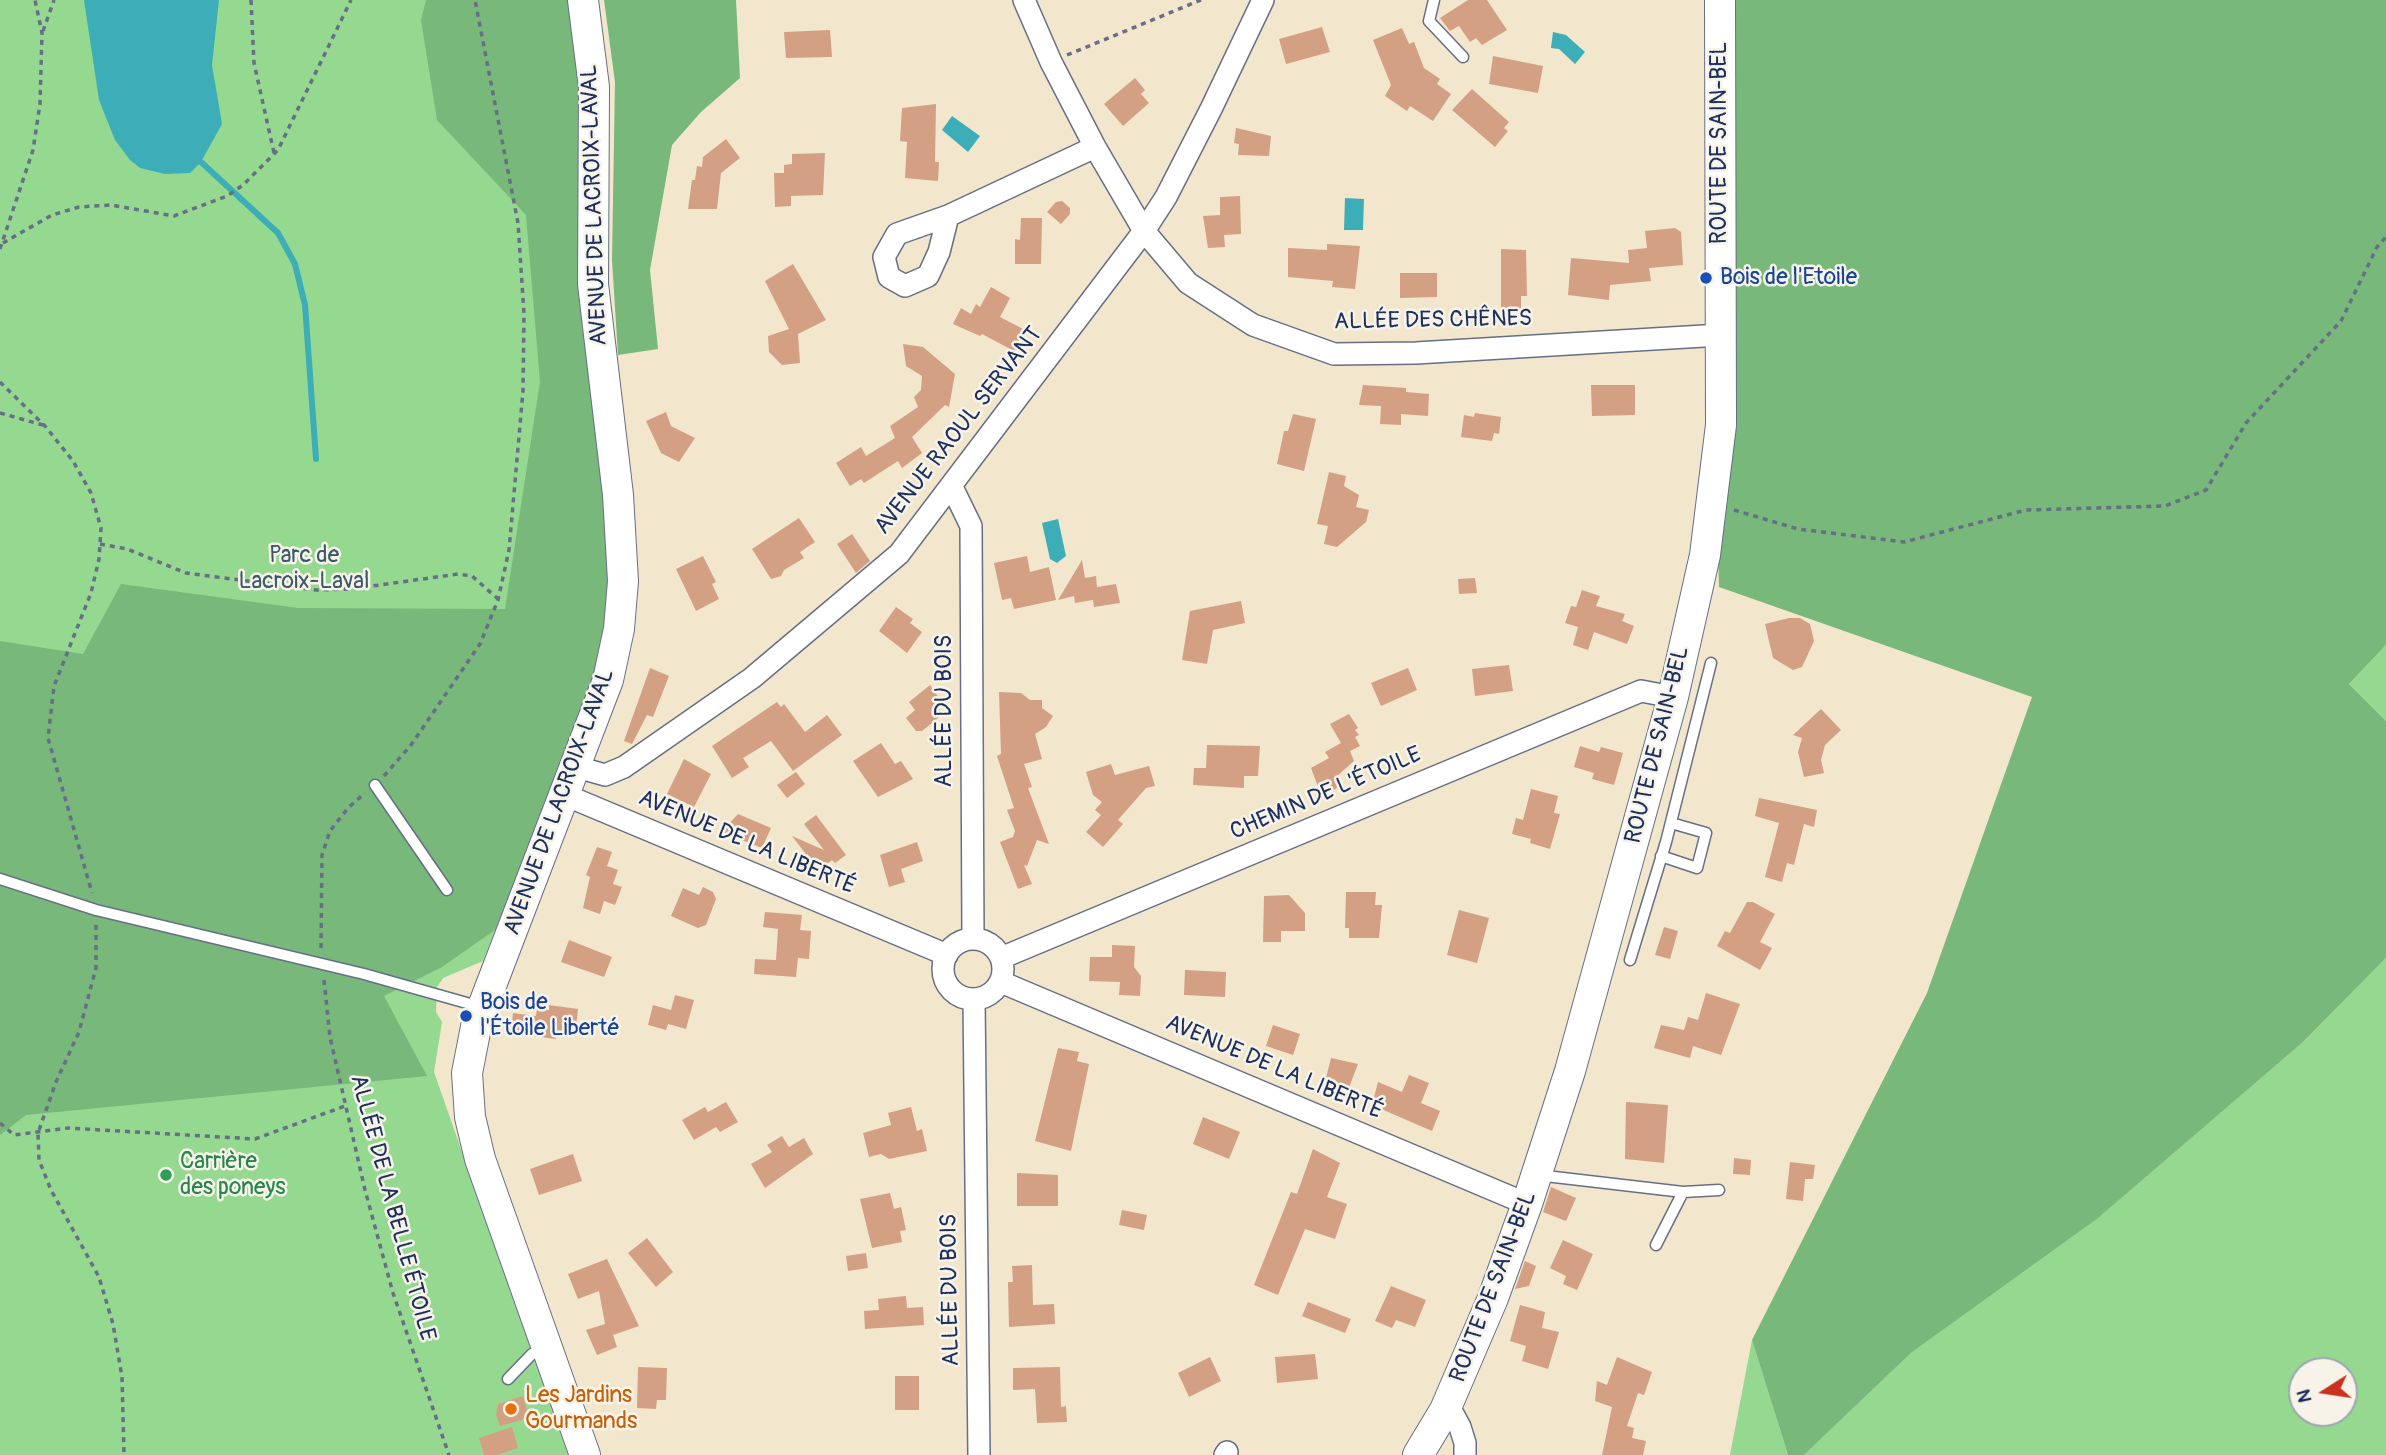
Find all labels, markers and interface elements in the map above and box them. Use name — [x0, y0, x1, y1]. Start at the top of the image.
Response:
street label: ROUTE DE SAIN-BEL — [1706, 42, 1734, 244]
street label: AVENUE DE LACROIX-LAVAL — [576, 64, 614, 346]
place label: Bois de l'Etoile — [1720, 264, 1857, 292]
marker: Bois de l'Etoile — [1698, 270, 1714, 286]
street label: ALLÉE DES CHÊNES — [1334, 305, 1532, 337]
street label: AVENUE RAOUL SERVANT — [869, 322, 1049, 540]
park label: Parc de Lacroix-Laval — [238, 542, 370, 596]
street label: ALLÉE DU BOIS — [931, 635, 959, 787]
street label: ROUTE DE SAIN-BEL — [1620, 643, 1696, 847]
street label: AVENUE DE LACROIX-LAVAL — [499, 665, 621, 939]
street label: CHEMIN DE L'ÉTOILE — [1226, 741, 1426, 847]
street label: AVENUE DE LA LIBERTÉ — [634, 785, 860, 901]
place label: Bois de l'Étoile Liberté — [480, 989, 620, 1043]
marker: Bois de l'Étoile Liberté — [458, 1008, 474, 1024]
street label: AVENUE DE LA LIBERTÉ — [1161, 1010, 1387, 1126]
street label: ALLÉE DE LA BELLE ÉTOILE — [343, 1072, 441, 1344]
place label: Carrière des poneys — [180, 1148, 286, 1202]
marker: Carrière des poneys — [158, 1167, 174, 1183]
street label: ROUTE DE SAIN-BEL — [1445, 1188, 1543, 1386]
street label: ALLÉE DU BOIS — [936, 1213, 966, 1367]
north arrow — [2288, 1357, 2358, 1427]
place label: Les Jardins Gourmands — [525, 1382, 637, 1436]
text: N — [2291, 1387, 2317, 1405]
marker: Les Jardins Gourmands — [503, 1401, 519, 1417]

